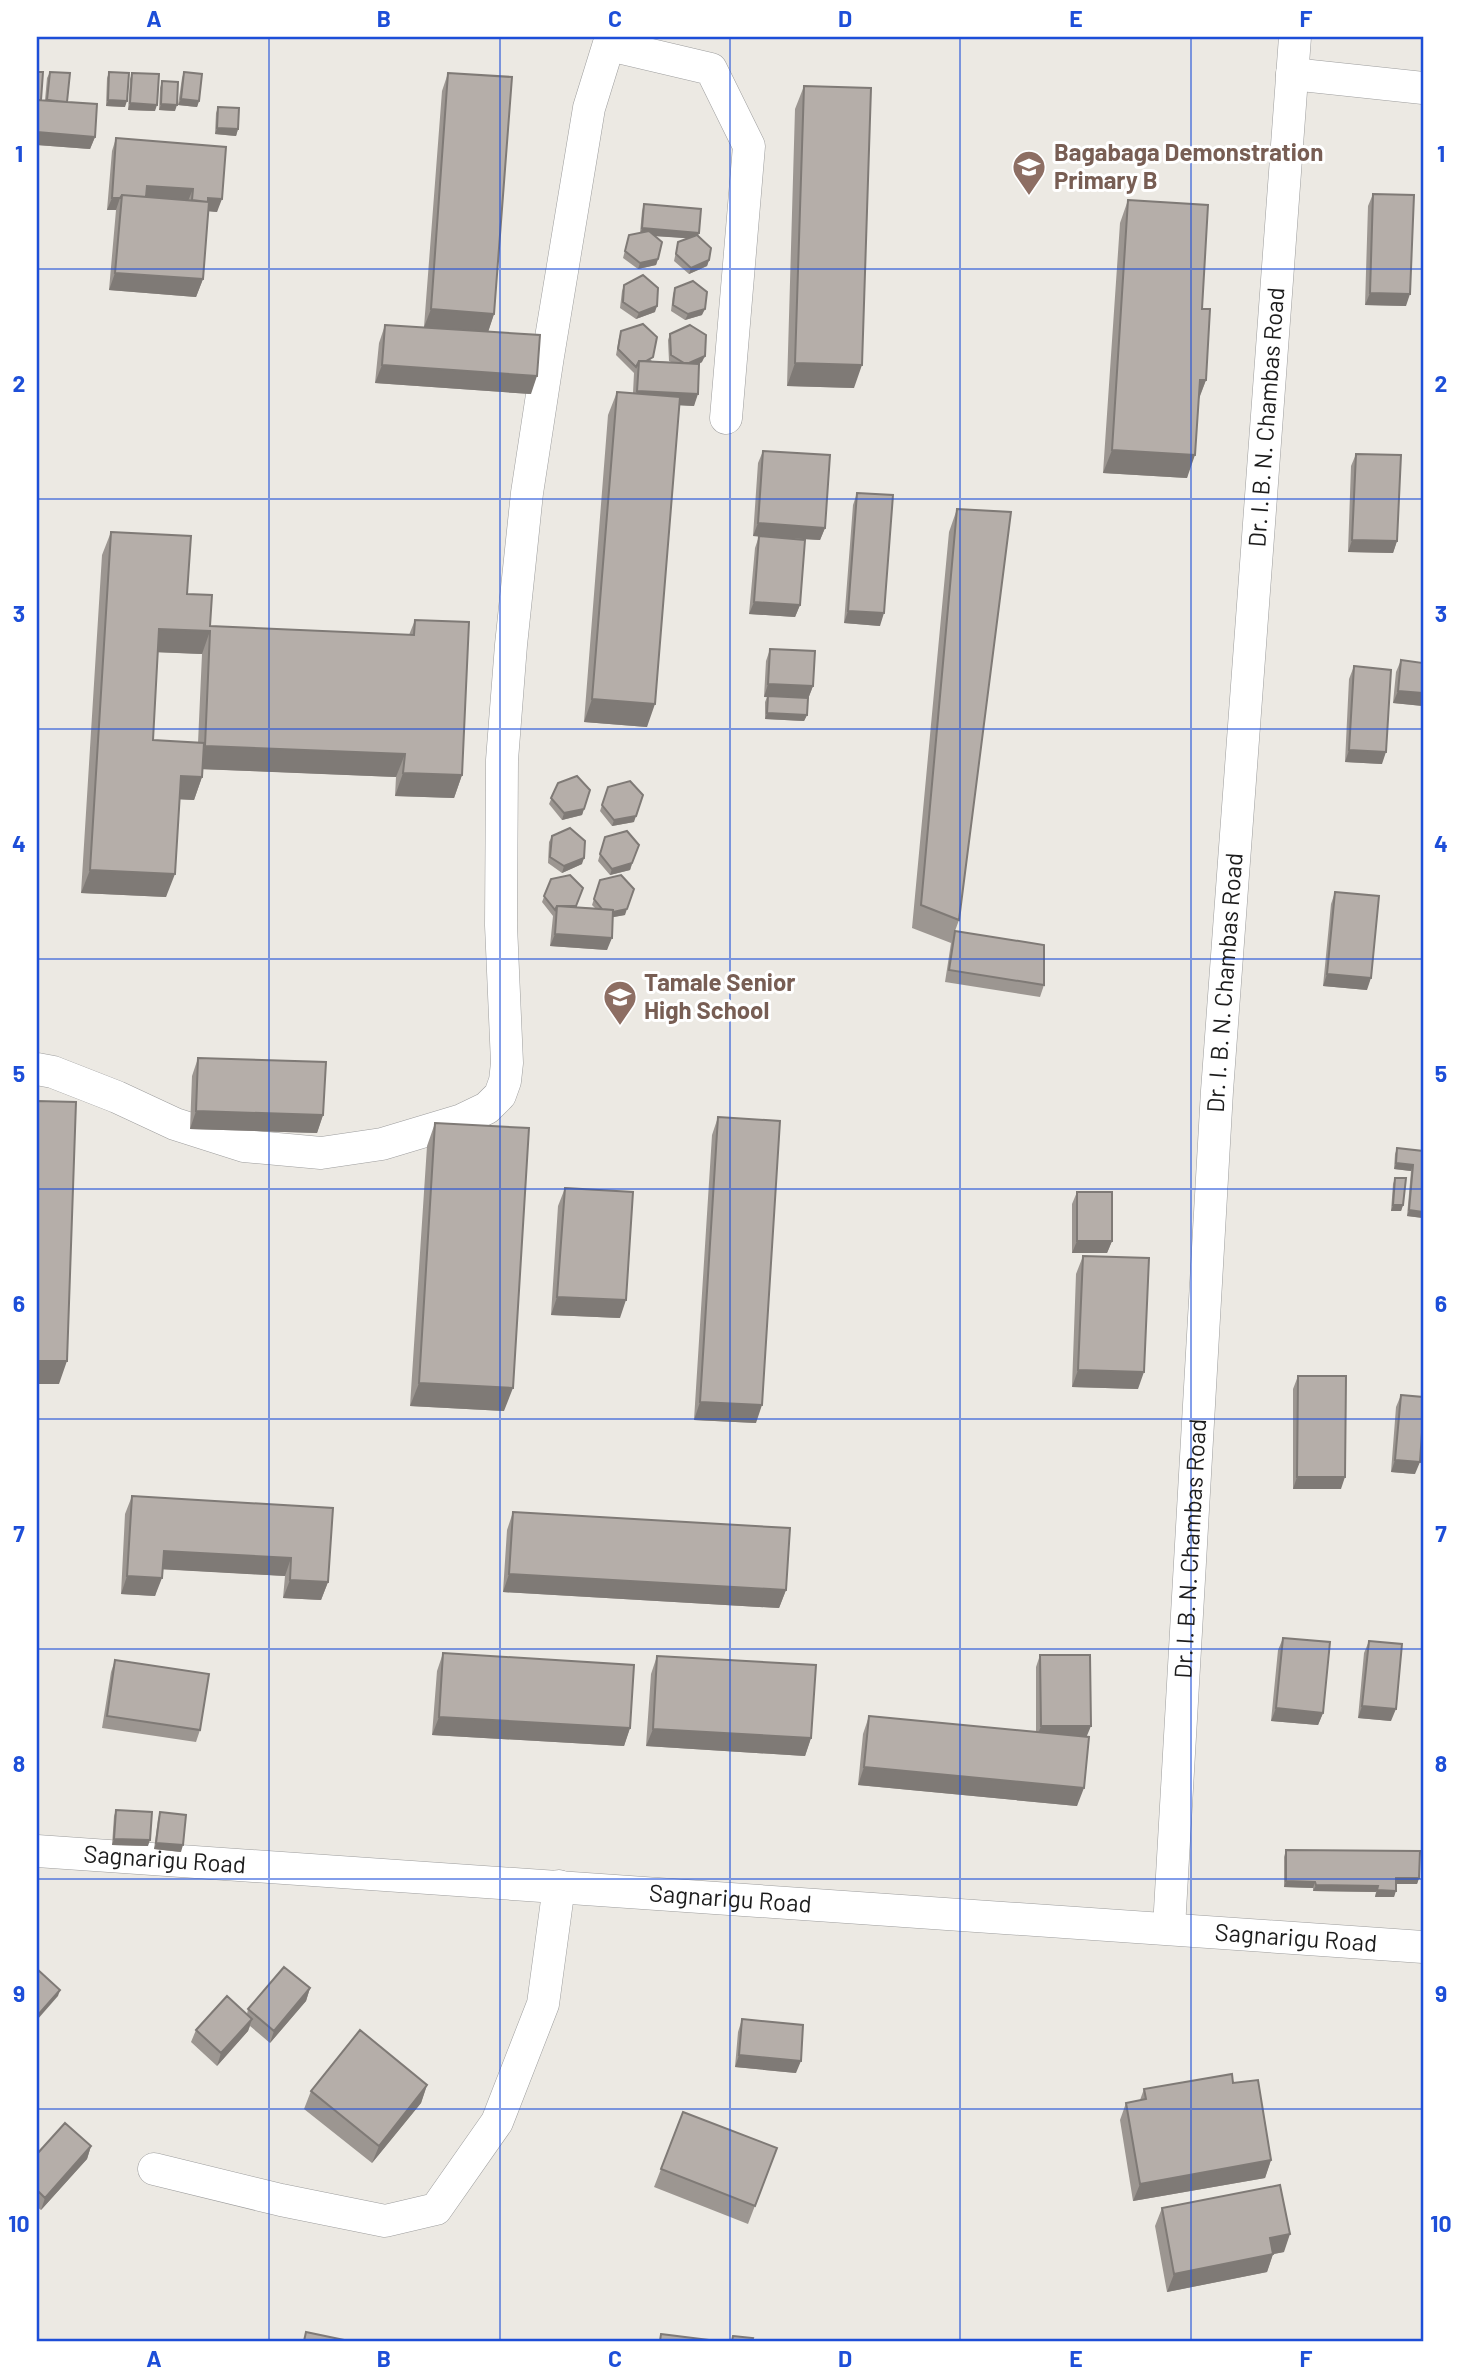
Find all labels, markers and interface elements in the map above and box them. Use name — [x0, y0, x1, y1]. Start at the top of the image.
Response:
text: A — [146, 4, 162, 32]
text: B — [377, 4, 391, 32]
text: C — [608, 4, 622, 32]
text: D — [838, 4, 852, 32]
text: E — [1069, 4, 1083, 32]
text: F — [1300, 4, 1313, 32]
place label: Bagabaga Demonstration Primary B — [1054, 137, 1323, 194]
text: 1 — [15, 139, 23, 167]
text: 1 — [1437, 139, 1445, 167]
school or university icon: Bagabaga Demonstration Primary B — [1010, 148, 1048, 197]
street label: Dr. I. B. N. Chambas Road — [1241, 286, 1289, 548]
text: 2 — [13, 369, 25, 397]
text: 2 — [1435, 369, 1447, 397]
text: 3 — [13, 599, 25, 627]
text: 3 — [1435, 599, 1447, 627]
text: 4 — [12, 829, 26, 857]
text: 4 — [1434, 829, 1448, 857]
street label: Dr. I. B. N. Chambas Road — [1200, 852, 1248, 1113]
place label: Tamale Senior High School — [644, 967, 796, 1024]
school or university icon: Tamale Senior High School — [601, 978, 639, 1027]
text: 5 — [13, 1059, 25, 1087]
text: 5 — [1435, 1059, 1447, 1087]
text: 6 — [13, 1289, 25, 1317]
text: 6 — [1435, 1289, 1447, 1317]
street label: Dr. I. B. N. Chambas Road — [1167, 1418, 1211, 1679]
text: 7 — [13, 1519, 25, 1547]
text: 7 — [1435, 1519, 1447, 1547]
text: 8 — [13, 1749, 25, 1777]
text: 8 — [1435, 1749, 1447, 1777]
street label: Sagnarigu Road — [83, 1838, 247, 1878]
street label: Sagnarigu Road — [648, 1877, 813, 1918]
street label: Sagnarigu Road — [1214, 1917, 1378, 1957]
text: 9 — [13, 1979, 25, 2007]
text: 9 — [1435, 1979, 1447, 2007]
text: 10 — [8, 2209, 30, 2237]
text: 10 — [1430, 2209, 1452, 2237]
text: A — [146, 2344, 162, 2372]
text: B — [377, 2344, 391, 2372]
text: C — [608, 2344, 622, 2372]
text: D — [838, 2344, 852, 2372]
text: E — [1069, 2344, 1083, 2372]
text: F — [1300, 2344, 1313, 2372]

